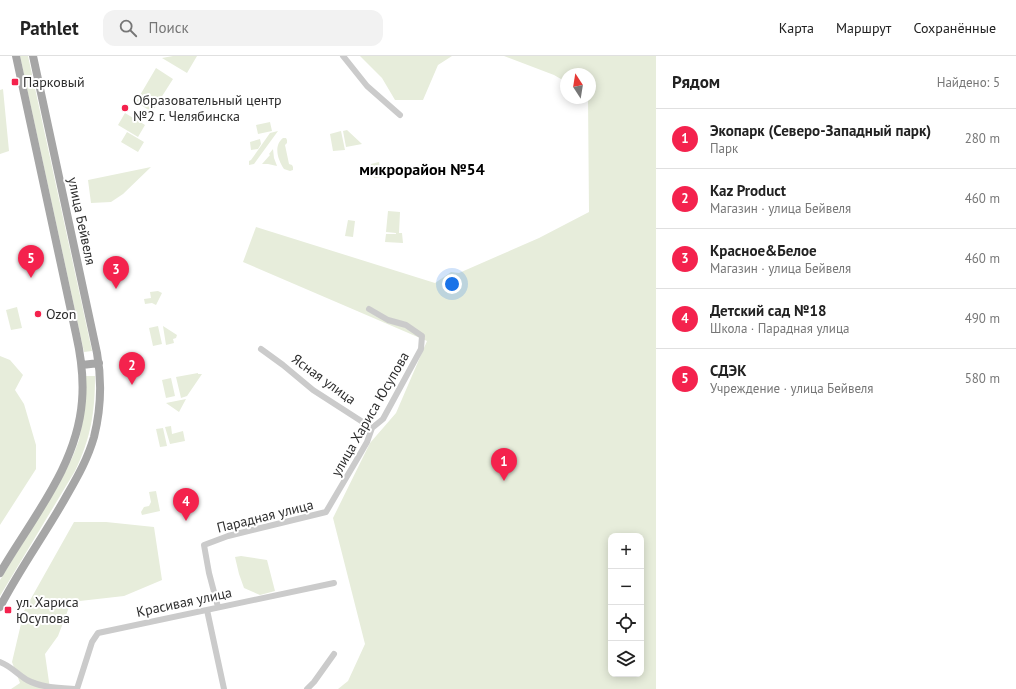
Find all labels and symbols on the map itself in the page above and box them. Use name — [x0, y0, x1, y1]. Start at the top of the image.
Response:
north arrow — [560, 68, 596, 104]
place label: Парковый — [23, 73, 85, 91]
marker: Парковый — [10, 77, 20, 87]
place label: Образовательный центр №2 г. Челябинска — [133, 91, 282, 125]
marker: Образовательный центр №2 г. Челябинска — [120, 103, 130, 113]
district label: микрорайон №54 — [359, 159, 485, 179]
street label: улица Бейвеля — [64, 175, 100, 267]
pin: 5 — [18, 245, 44, 278]
pin: 3 — [103, 256, 129, 289]
your location — [442, 274, 462, 294]
place label: Ozon — [46, 305, 76, 323]
marker: Ozon — [33, 309, 43, 319]
street label: улица Хариса Юсупова — [327, 348, 413, 480]
street label: Ясная улица — [288, 350, 360, 408]
pin: 2 — [119, 352, 145, 385]
pin: 1 — [491, 448, 517, 481]
pin: 4 — [173, 488, 199, 521]
street label: Парадная улица — [215, 495, 315, 537]
street label: Красивая улица — [135, 583, 233, 621]
place label: ул. Хариса Юсупова — [16, 593, 79, 627]
marker: ул. Хариса Юсупова — [3, 605, 13, 615]

